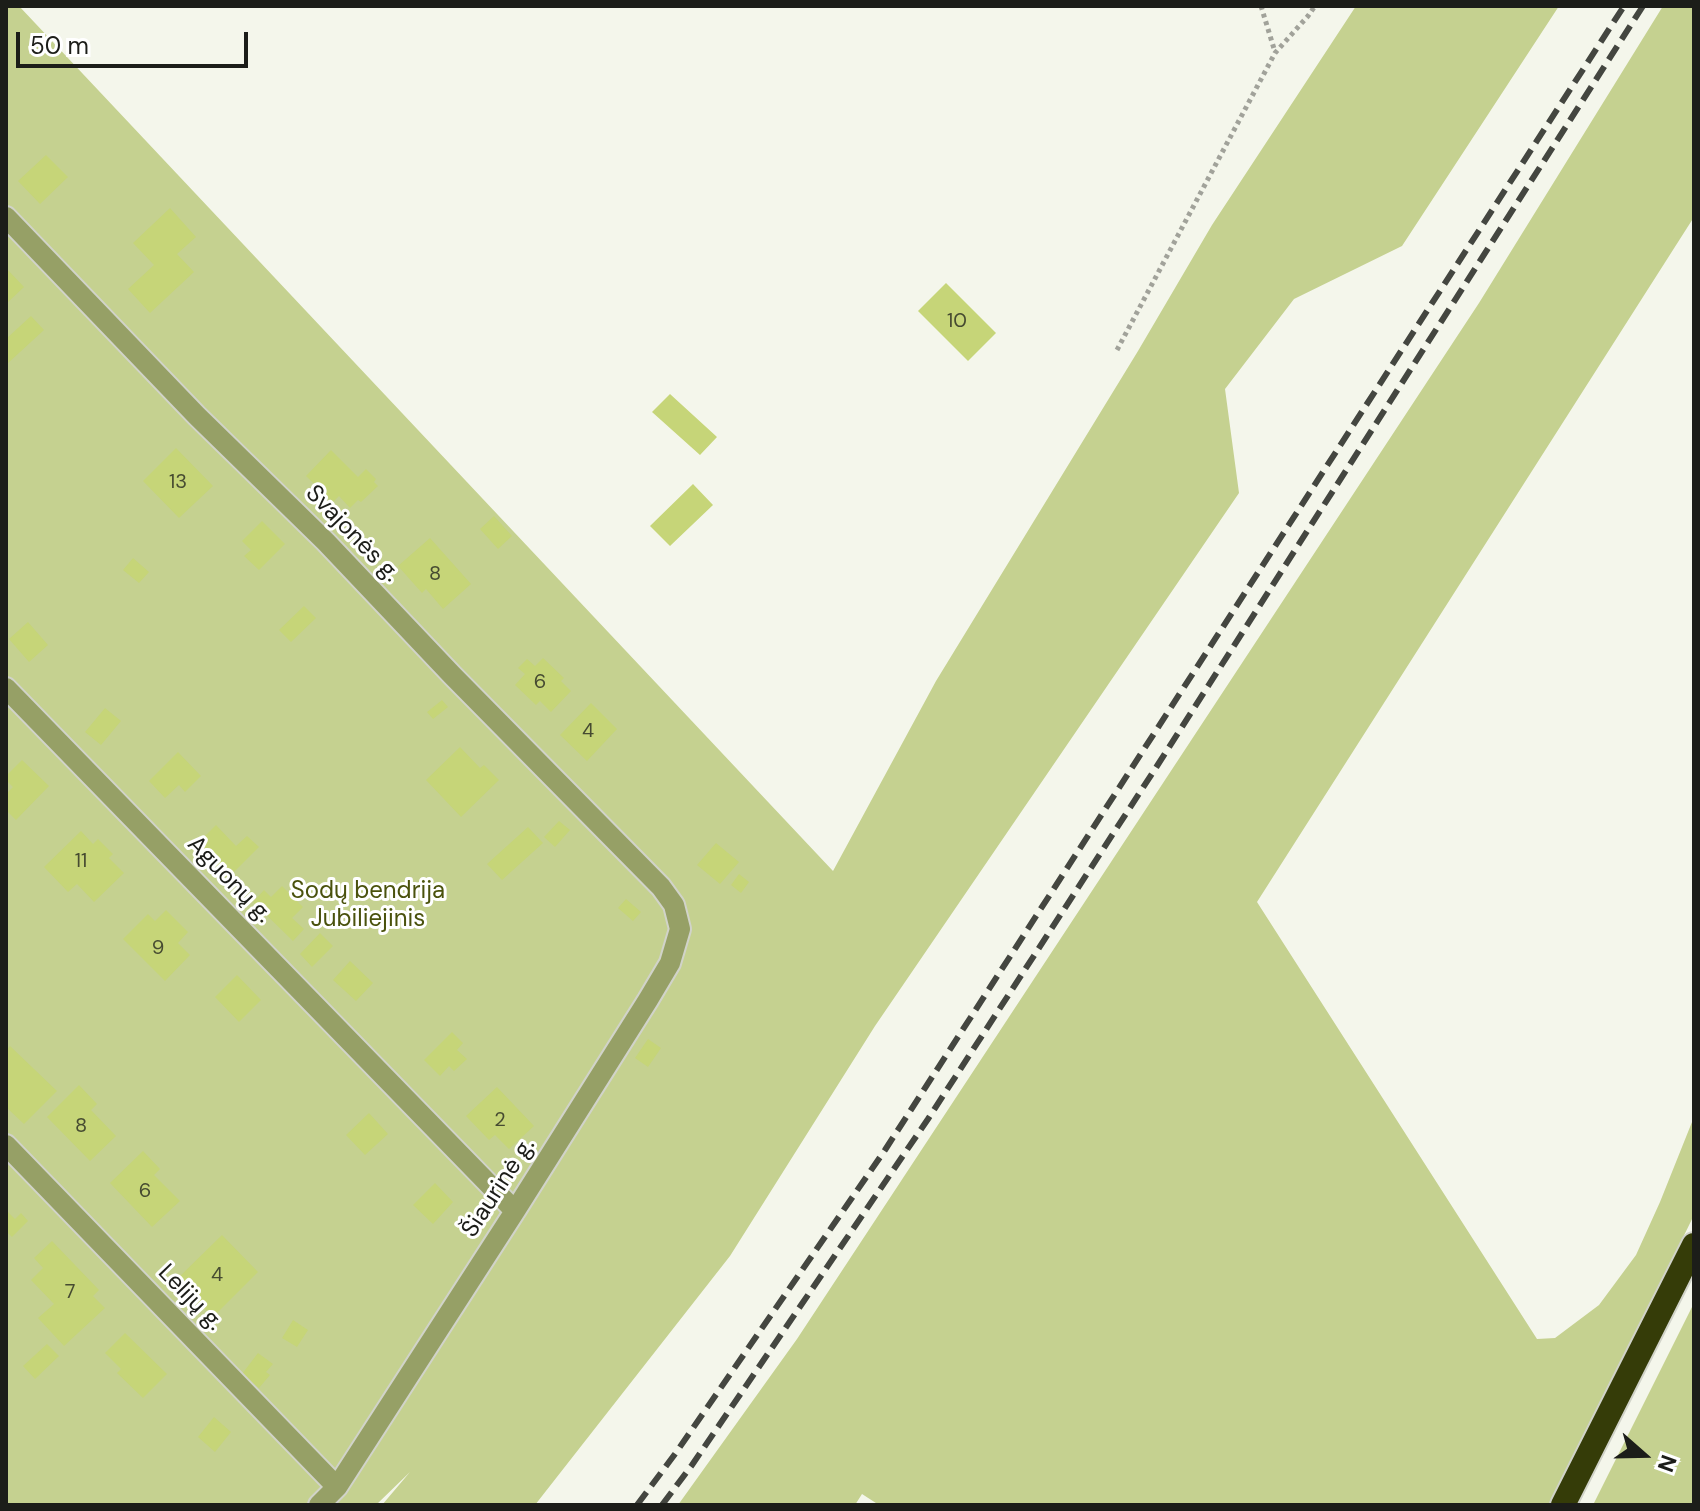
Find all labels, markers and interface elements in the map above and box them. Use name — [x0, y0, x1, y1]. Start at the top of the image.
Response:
scale bar — [20, 16, 252, 66]
text: 50 m — [30, 30, 89, 61]
house number: 10 — [947, 310, 967, 334]
house number: 13 — [169, 471, 187, 495]
street label: Svajonės g. — [299, 480, 405, 588]
house number: 8 — [429, 563, 441, 587]
house number: 6 — [534, 671, 546, 695]
house number: 4 — [582, 720, 594, 744]
street label: Aguonų g. — [181, 831, 277, 929]
house number: 11 — [75, 850, 87, 874]
park label: Sodų bendrija Jubiliejinis — [291, 878, 445, 934]
house number: 9 — [152, 937, 164, 961]
house number: 2 — [494, 1109, 506, 1133]
house number: 8 — [75, 1115, 87, 1139]
street label: Šiaurinė g. — [456, 1133, 542, 1243]
house number: 6 — [139, 1180, 151, 1204]
street label: Lelijų g. — [152, 1259, 228, 1337]
house number: 4 — [211, 1264, 223, 1288]
house number: 7 — [65, 1281, 75, 1305]
north arrow — [1604, 1415, 1684, 1495]
text: N — [1651, 1451, 1683, 1476]

